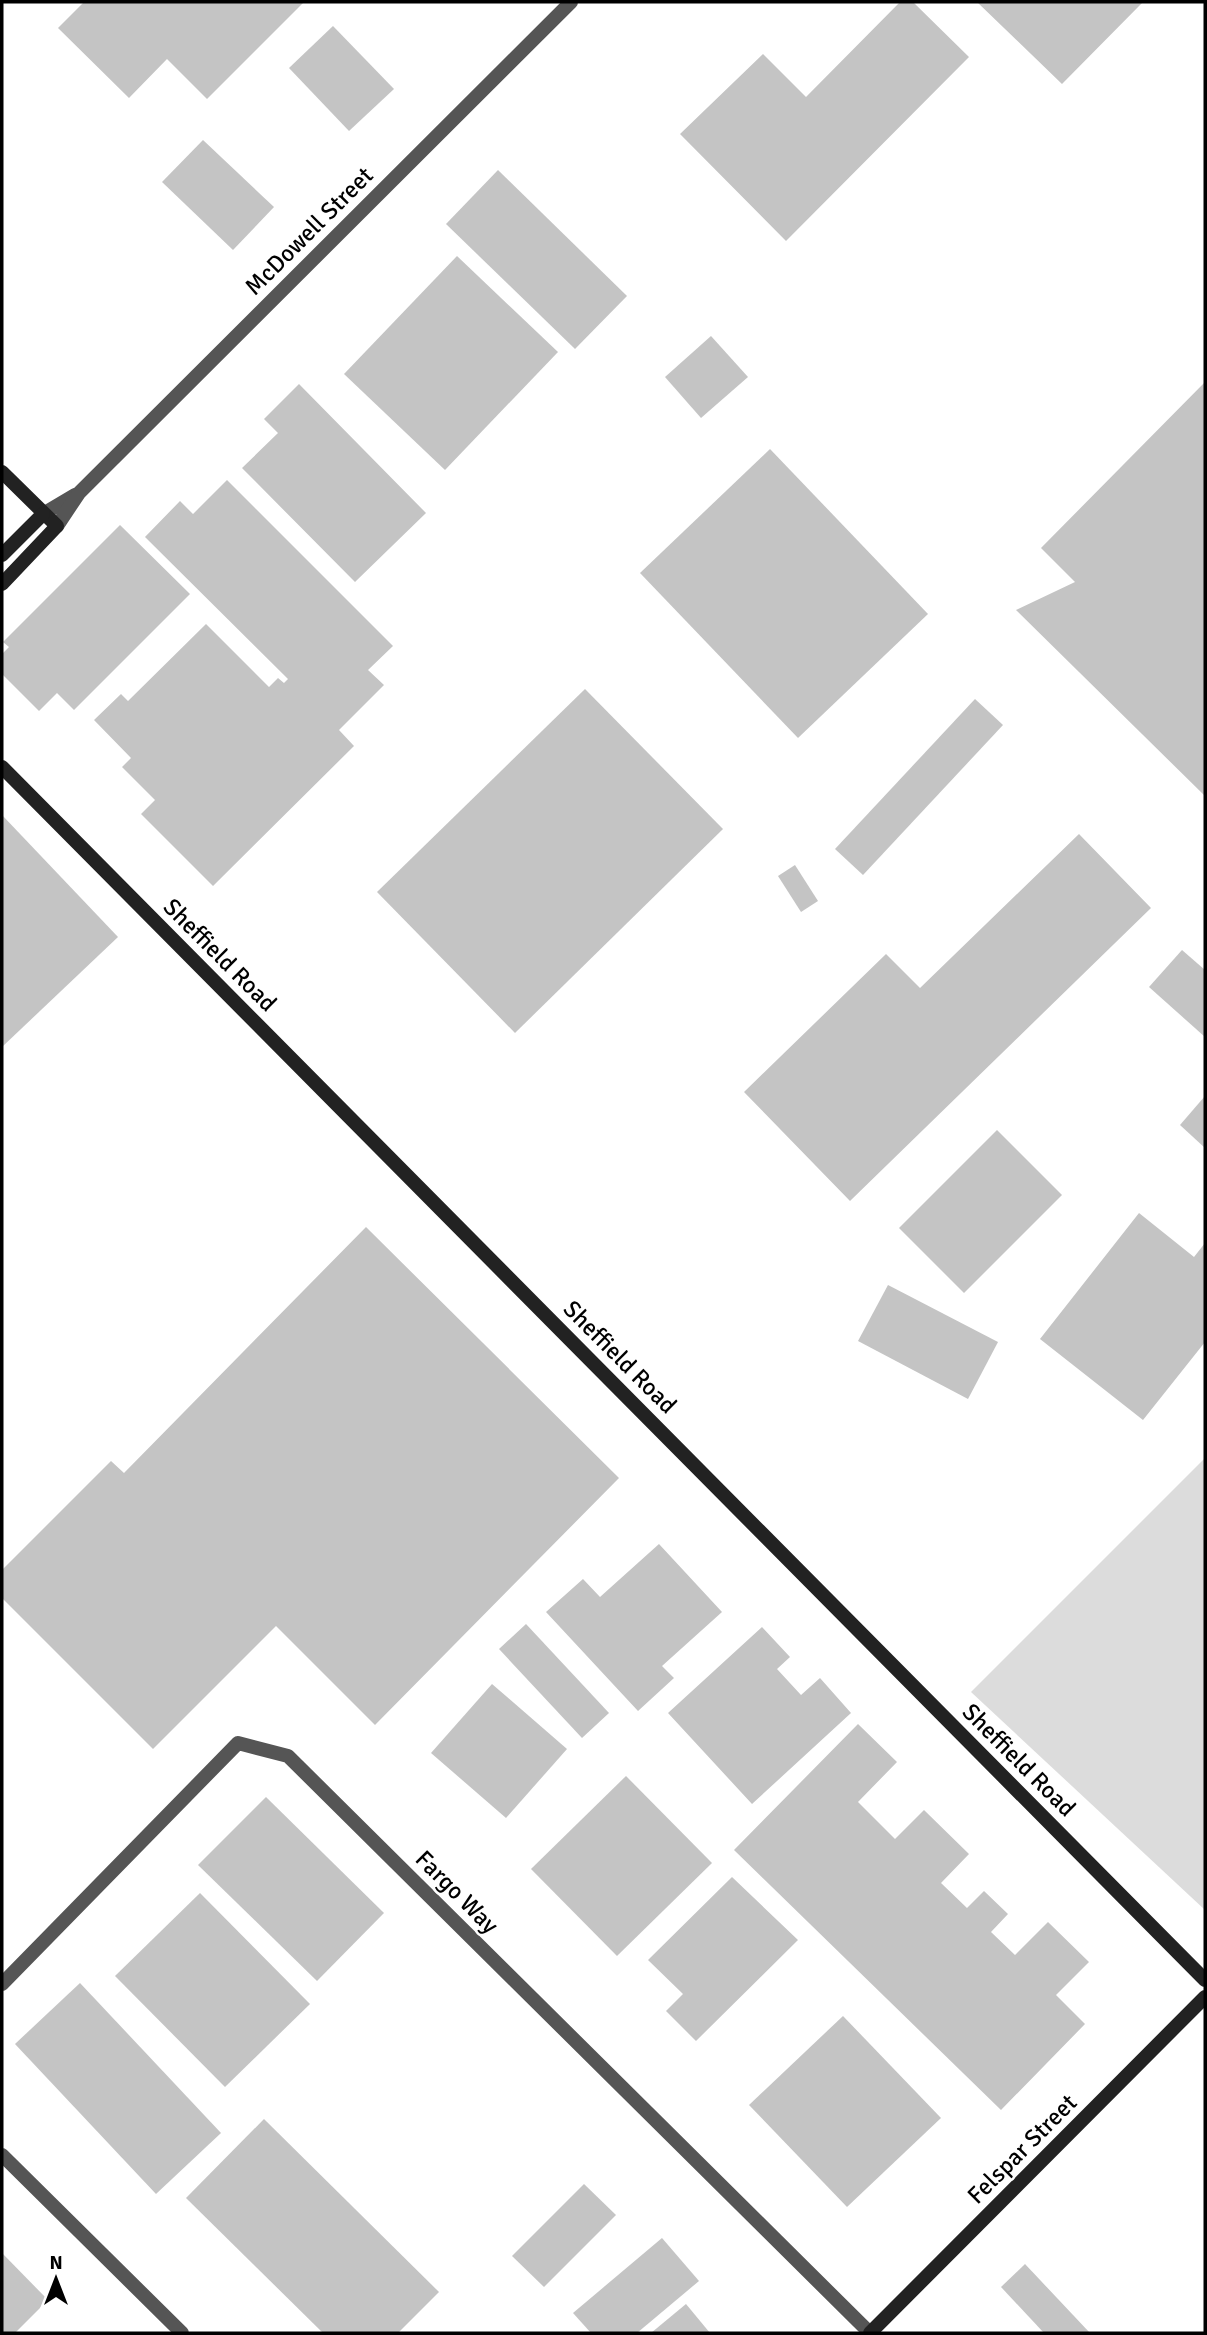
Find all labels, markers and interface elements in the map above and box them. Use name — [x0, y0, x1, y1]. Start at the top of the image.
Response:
street label: McDowell Street — [239, 161, 379, 301]
street label: Sheffield Road — [157, 892, 283, 1018]
street label: Sheffield Road — [557, 1294, 683, 1420]
street label: Sheffield Road — [956, 1697, 1082, 1823]
street label: Fargo Way — [409, 1844, 505, 1940]
street label: Felspar Street — [961, 2088, 1083, 2210]
north arrow — [21, 2244, 91, 2314]
text: N — [49, 2251, 63, 2275]

